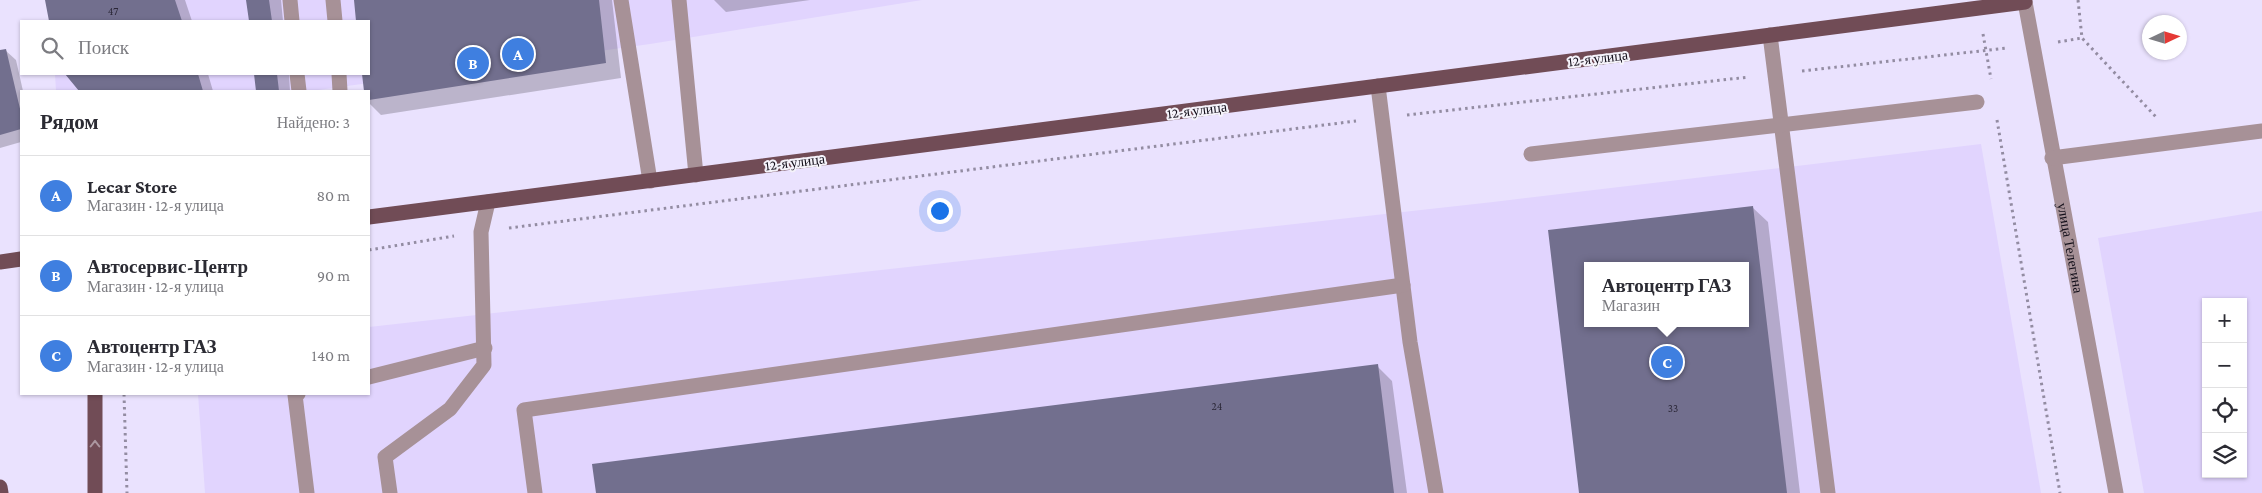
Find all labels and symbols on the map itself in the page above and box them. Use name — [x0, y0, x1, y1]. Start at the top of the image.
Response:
house number: 47 — [108, 5, 118, 17]
north arrow — [2142, 15, 2187, 60]
pin: A — [502, 35, 534, 73]
pin: B — [457, 44, 489, 82]
street label: 12-я улица — [1567, 46, 1630, 70]
street label: 12-я улица — [1166, 98, 1229, 122]
street label: 12-я улица — [764, 150, 827, 174]
your location — [927, 198, 953, 224]
street label: улица Телегина — [2054, 201, 2087, 295]
pin: C — [1651, 343, 1683, 381]
house number: 24 — [1212, 400, 1223, 412]
house number: 33 — [1668, 402, 1678, 414]
one-way arrow — [90, 440, 100, 448]

